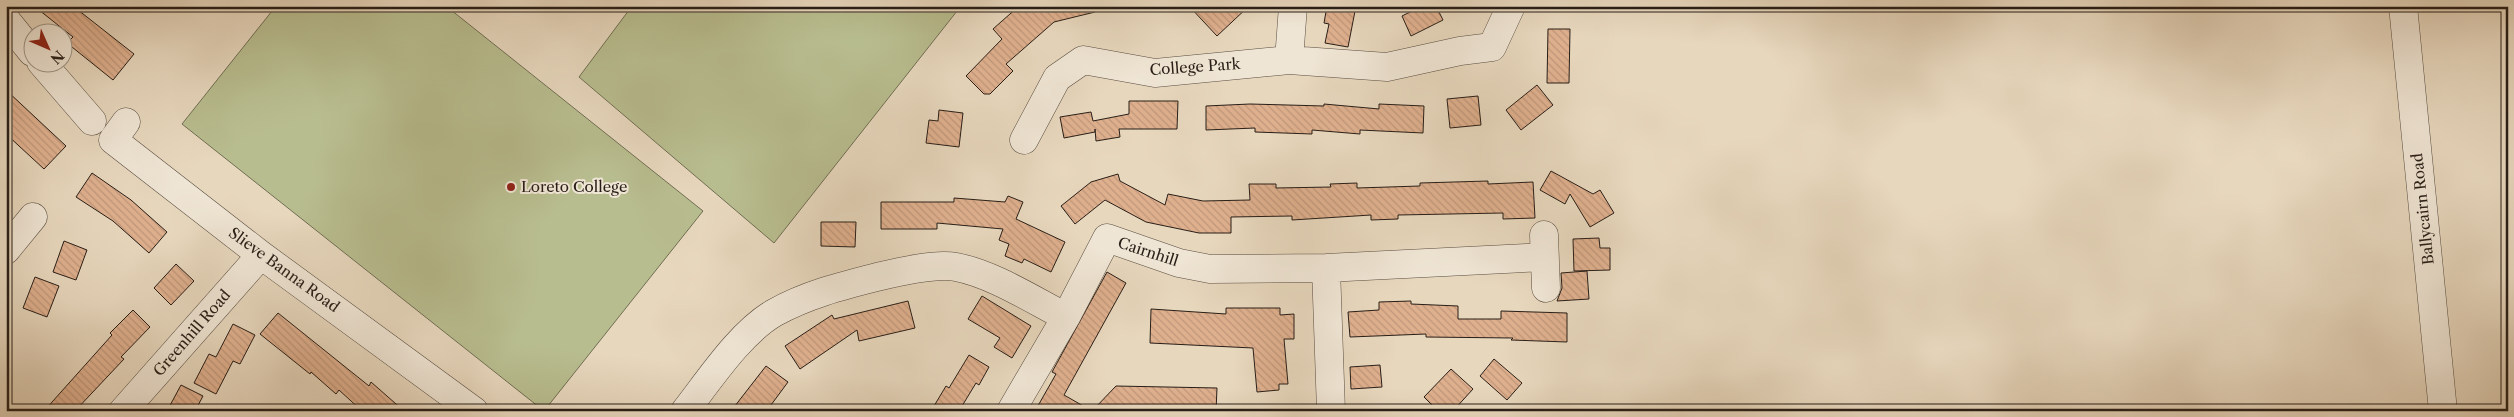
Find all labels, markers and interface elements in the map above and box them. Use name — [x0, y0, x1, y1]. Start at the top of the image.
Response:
north arrow — [22, 22, 72, 72]
text: N — [47, 47, 68, 68]
street label: College Park — [1149, 54, 1242, 79]
street label: Ballycairn Road — [2407, 152, 2438, 266]
place label: Loreto College — [521, 177, 627, 196]
marker: Loreto College — [505, 181, 517, 193]
street label: Slieve Banna Road — [225, 223, 343, 316]
street label: Cairnhill — [1115, 233, 1181, 270]
street label: Greenhill Road — [149, 286, 234, 380]

